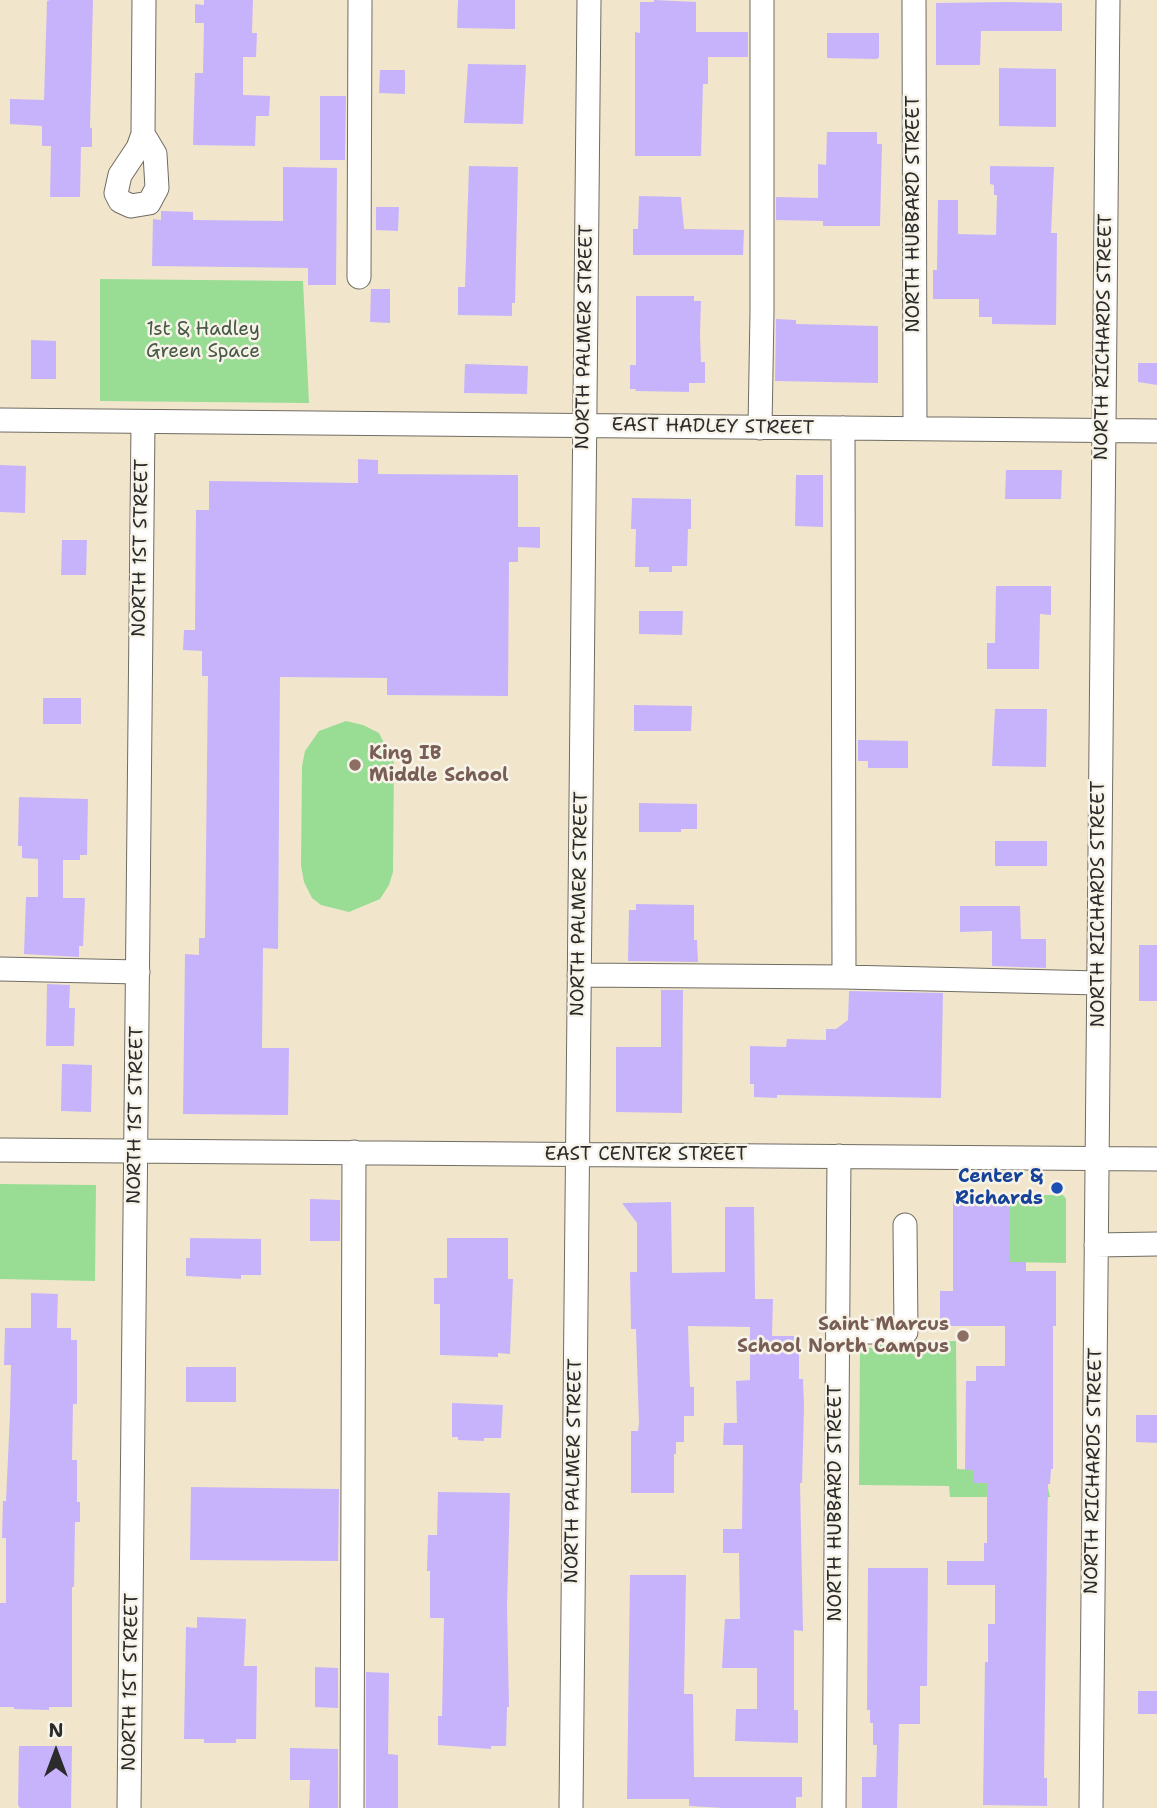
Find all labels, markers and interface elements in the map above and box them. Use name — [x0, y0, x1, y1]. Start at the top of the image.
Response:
street label: NORTH HUBBARD STREET — [903, 95, 925, 333]
street label: NORTH RICHARDS STREET — [1090, 213, 1118, 461]
street label: NORTH PALMER STREET — [572, 224, 598, 450]
park label: 1st & Hadley Green Space — [146, 319, 260, 363]
street label: EAST HADLEY STREET — [612, 414, 814, 440]
street label: NORTH 1ST STREET — [128, 459, 154, 637]
place label: King IB Middle School — [369, 743, 509, 787]
marker: King IB Middle School — [347, 757, 363, 773]
street label: NORTH RICHARDS STREET — [1088, 781, 1110, 1027]
street label: NORTH PALMER STREET — [567, 791, 593, 1017]
street label: NORTH 1ST STREET — [123, 1026, 149, 1204]
street label: EAST CENTER STREET — [545, 1144, 747, 1166]
place label: Center & Richards — [955, 1166, 1043, 1210]
marker: Center & Richards — [1049, 1180, 1065, 1196]
place label: Saint Marcus School North Campus — [737, 1314, 949, 1358]
marker: Saint Marcus School North Campus — [955, 1328, 971, 1344]
street label: NORTH RICHARDS STREET — [1080, 1347, 1108, 1595]
street label: NORTH PALMER STREET — [561, 1358, 587, 1584]
street label: NORTH HUBBARD STREET — [825, 1384, 847, 1622]
street label: NORTH 1ST STREET — [118, 1593, 144, 1771]
north arrow — [21, 1717, 91, 1787]
text: N — [48, 1718, 64, 1743]

